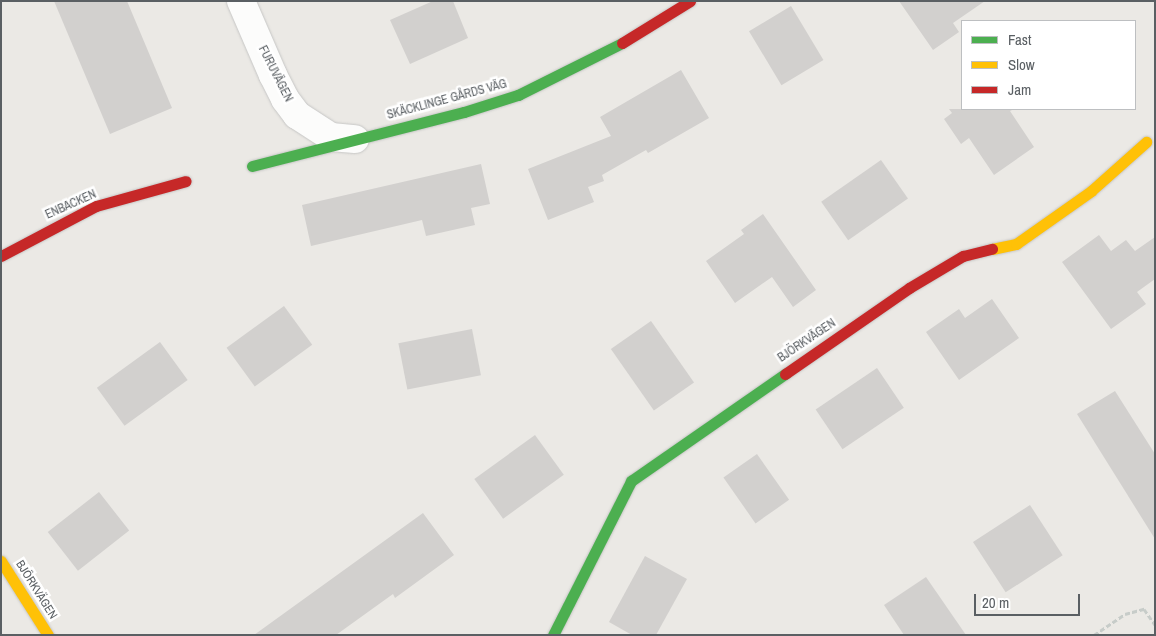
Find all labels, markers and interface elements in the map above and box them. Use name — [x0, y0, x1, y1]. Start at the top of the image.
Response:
legend — [961, 20, 1136, 110]
text: Fast — [1008, 29, 1031, 50]
street label: FURUVÄGEN — [255, 44, 295, 104]
text: Slow — [1008, 54, 1035, 75]
street label: SKÄCKLINGE GÅRDS VÄG — [386, 77, 508, 123]
text: Jam — [1008, 79, 1031, 100]
street label: ENBACKEN — [43, 187, 99, 223]
street label: BJÖRKVÄGEN — [775, 316, 839, 366]
street label: BJÖRKVÄGEN — [12, 558, 60, 622]
scale bar — [976, 584, 1082, 616]
text: 20 m — [982, 592, 1009, 613]

